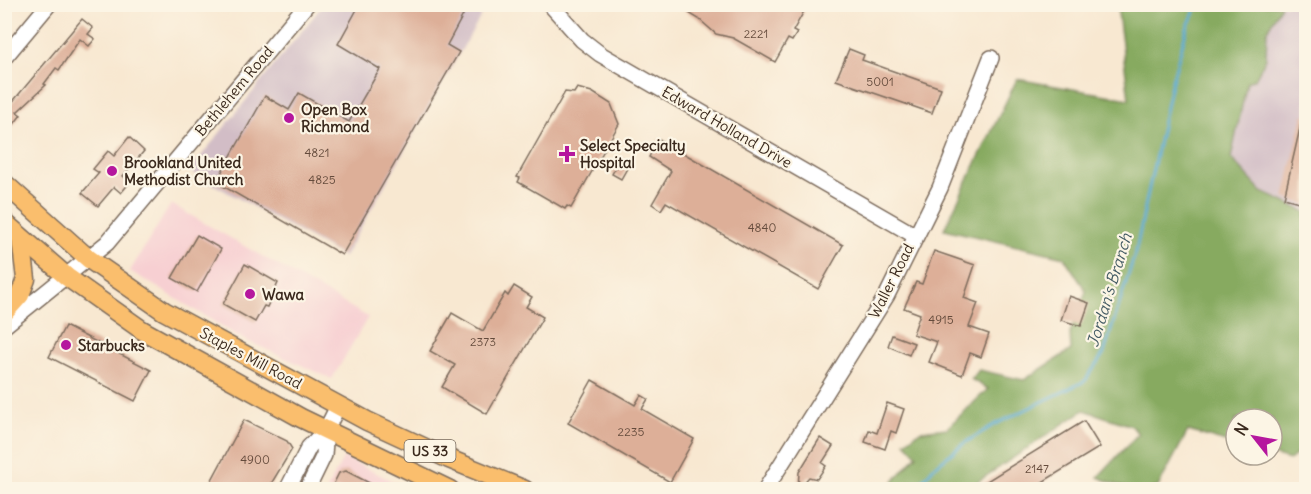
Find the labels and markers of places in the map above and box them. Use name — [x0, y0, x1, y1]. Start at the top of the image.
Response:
place label: Open Box Richmond — [301, 100, 369, 136]
marker: Open Box Richmond — [282, 111, 296, 125]
place label: Select Specialty Hospital — [580, 136, 686, 173]
marker: Select Specialty Hospital — [558, 145, 576, 163]
place label: Brookland United Methodist Church — [124, 153, 244, 189]
marker: Brookland United Methodist Church — [105, 164, 119, 178]
place label: Wawa — [262, 285, 304, 304]
marker: Wawa — [243, 287, 257, 301]
place label: Starbucks — [78, 336, 145, 355]
marker: Starbucks — [59, 338, 73, 352]

